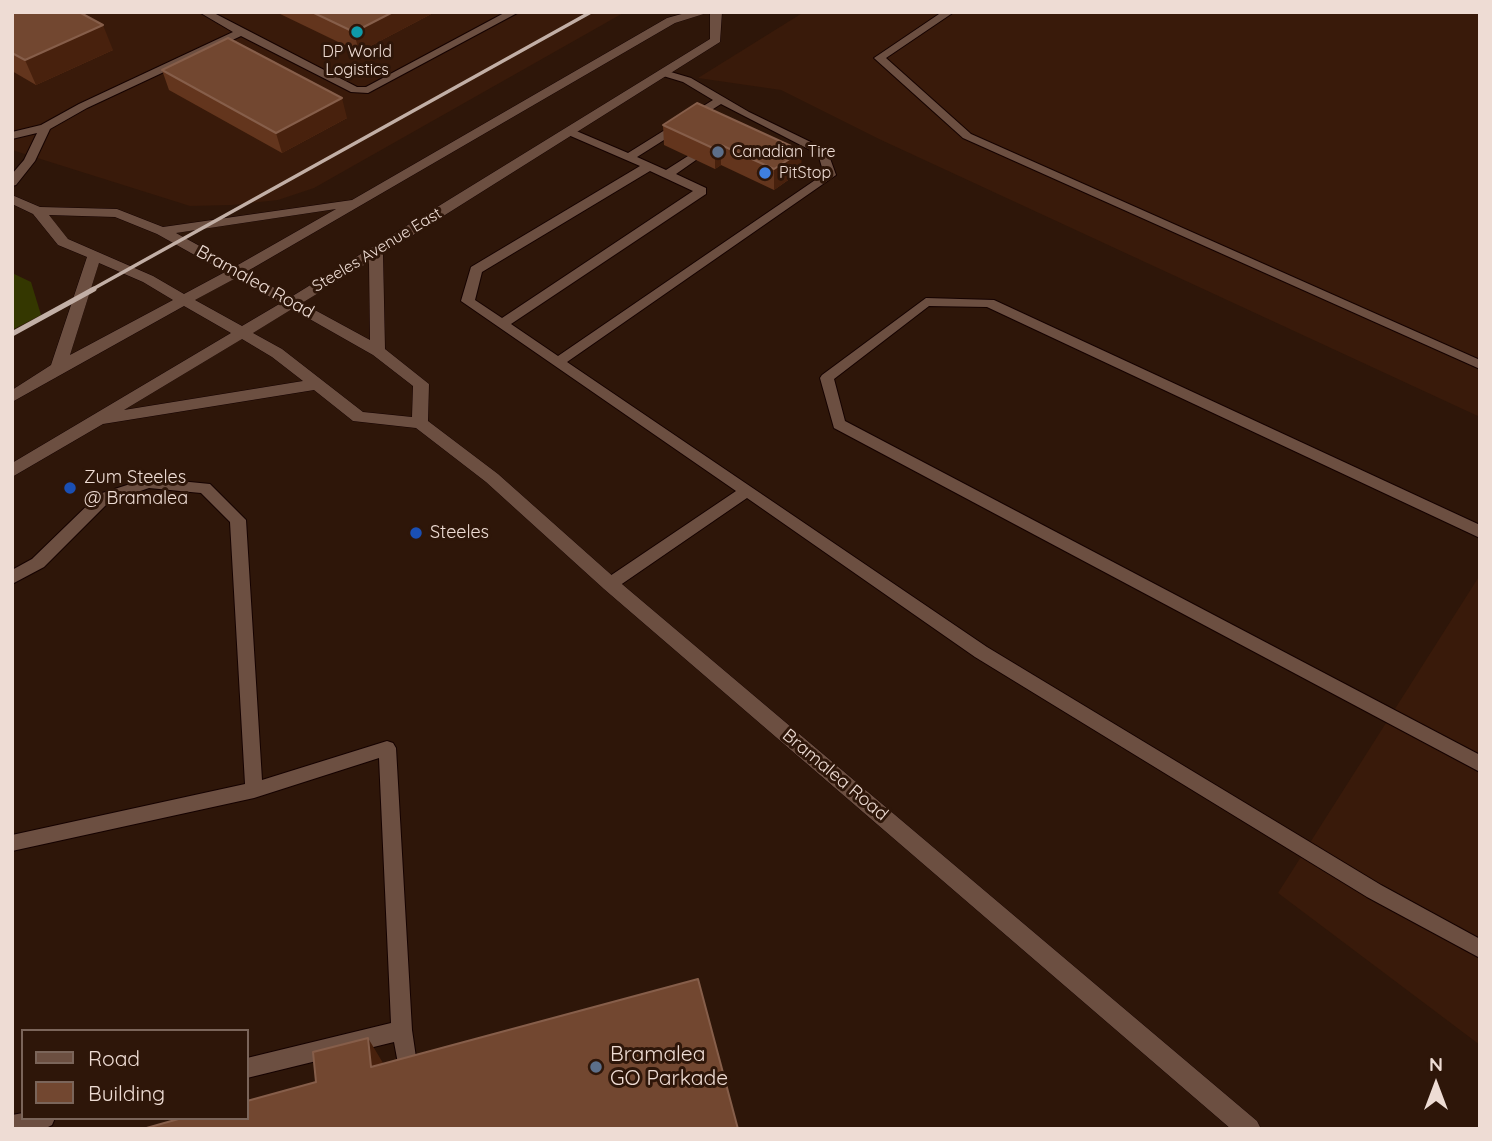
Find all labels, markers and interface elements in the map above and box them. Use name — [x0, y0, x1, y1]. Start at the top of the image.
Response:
marker: DP World Logistics — [349, 24, 365, 40]
place label: DP World Logistics — [322, 42, 392, 80]
place label: Canadian Tire — [732, 142, 835, 162]
marker: Canadian Tire — [710, 144, 726, 160]
place label: PitStop — [779, 163, 831, 183]
marker: PitStop — [757, 165, 773, 181]
street label: Steeles Avenue East — [309, 204, 445, 296]
street label: Bramalea Road — [192, 241, 318, 323]
place label: Zum Steeles @ Bramalea — [84, 467, 188, 510]
marker: Zum Steeles @ Bramalea — [62, 480, 78, 496]
place label: Steeles — [430, 522, 489, 544]
marker: Steeles — [408, 525, 424, 541]
street label: Bramalea Road — [778, 725, 892, 825]
legend — [21, 1029, 248, 1120]
place label: Bramalea GO Parkade — [610, 1042, 728, 1092]
text: Road — [88, 1045, 140, 1071]
north arrow — [1401, 1050, 1471, 1120]
text: N — [1429, 1052, 1443, 1076]
marker: Bramalea GO Parkade — [588, 1059, 604, 1075]
text: Building — [88, 1080, 165, 1106]

